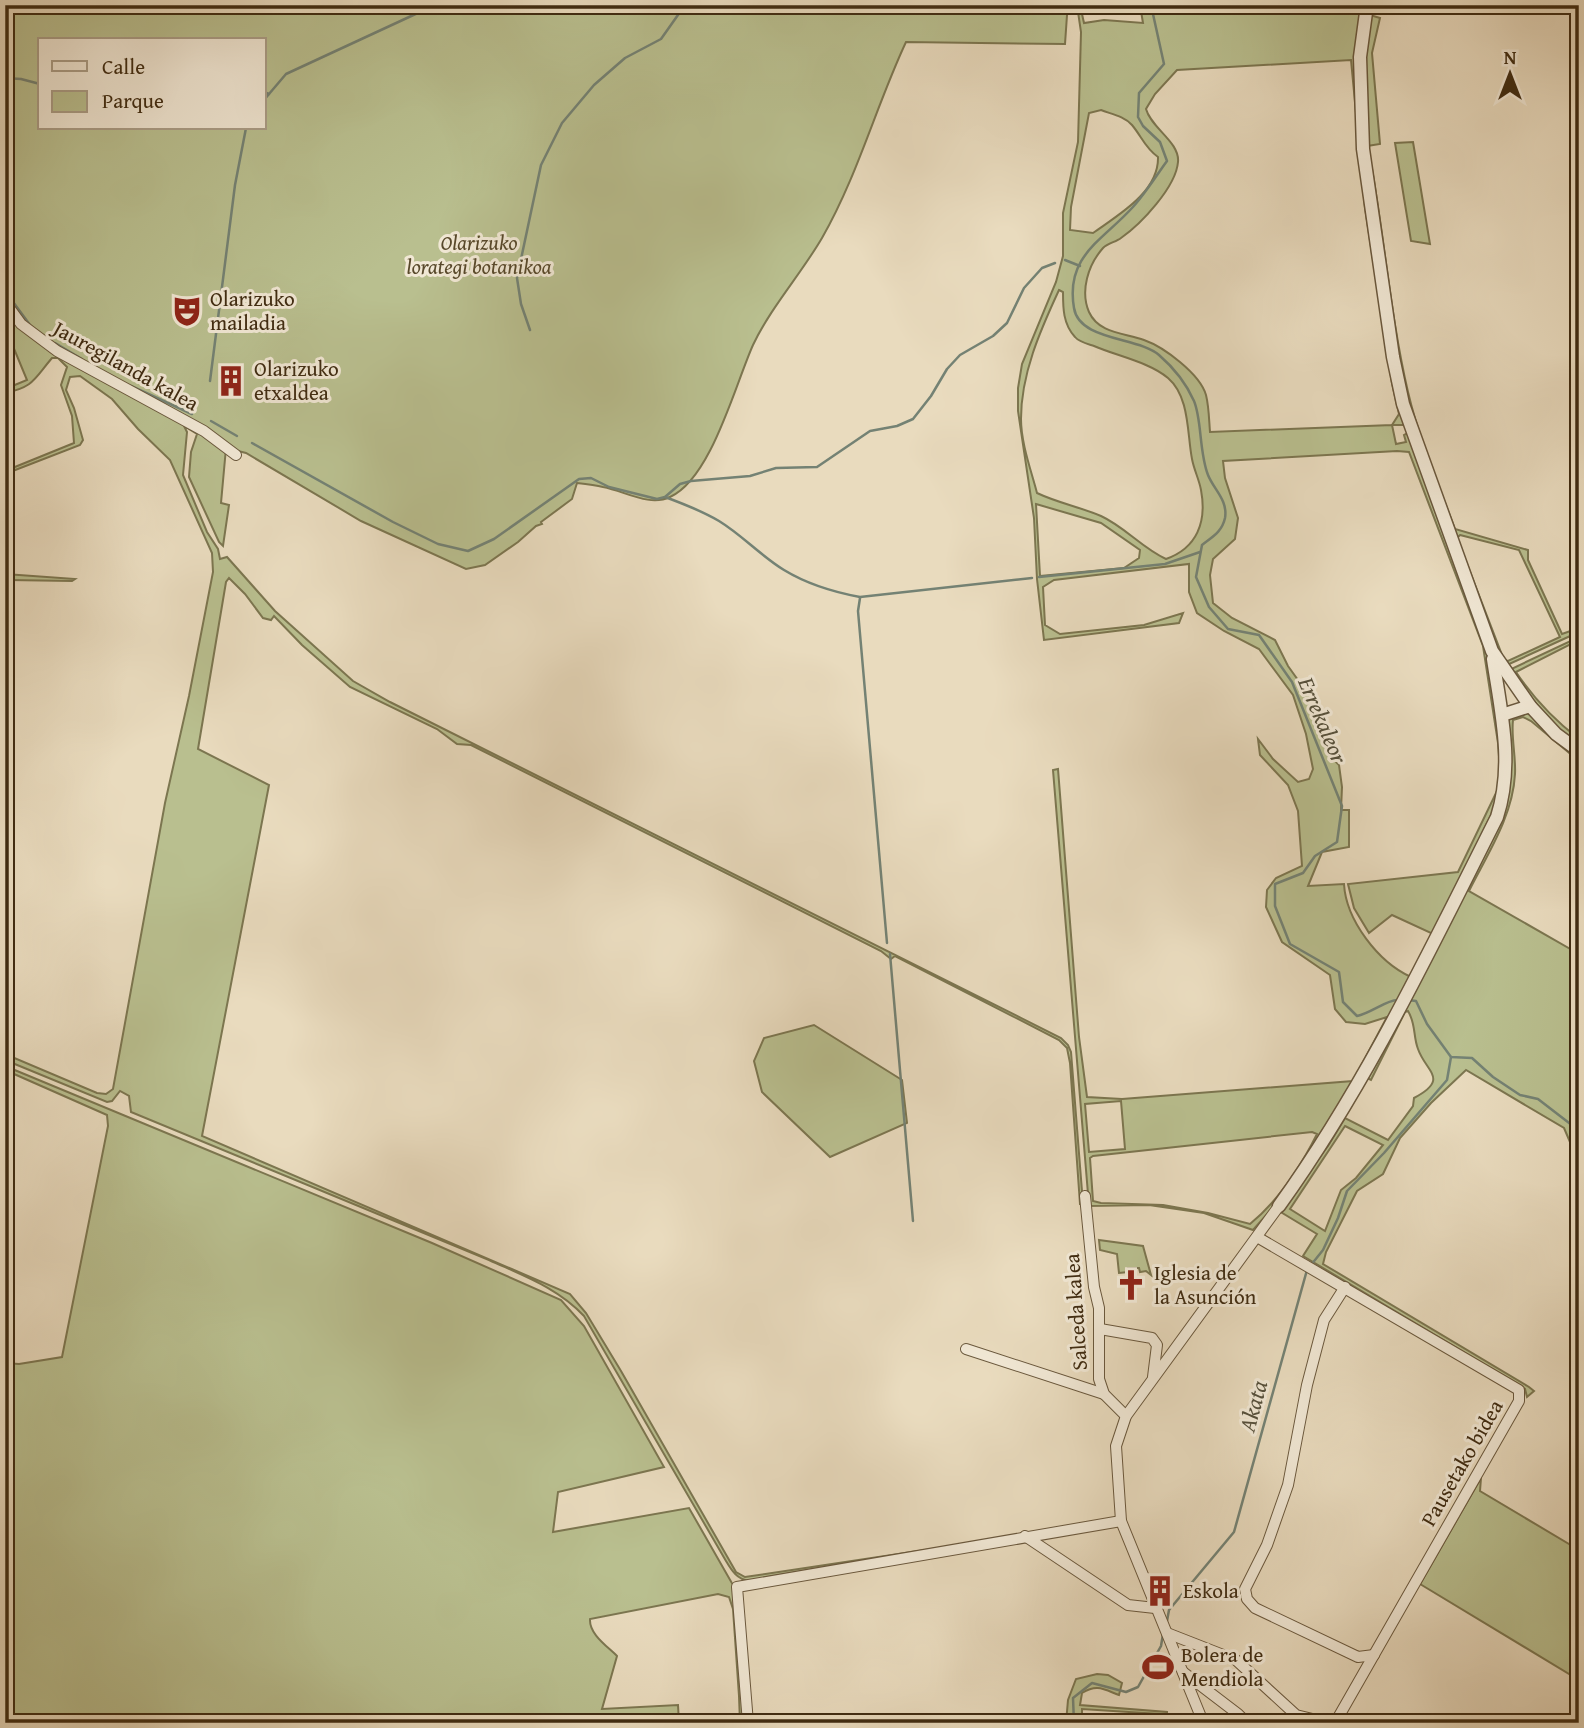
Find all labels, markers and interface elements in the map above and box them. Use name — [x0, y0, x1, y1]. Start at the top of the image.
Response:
legend — [38, 38, 266, 130]
north arrow — [1476, 38, 1546, 108]
text: N — [1504, 43, 1517, 71]
text: Calle — [102, 51, 145, 82]
text: Parque — [102, 85, 164, 116]
park label: Olarizuko lorategi botanikoa — [407, 227, 552, 282]
place label: Olarizuko mailadia — [210, 283, 295, 338]
theatre icon: Olarizuko mailadia — [170, 294, 204, 328]
street label: Jauregilanda kalea — [45, 311, 205, 418]
place label: Olarizuko etxaldea — [254, 353, 339, 408]
building icon: Olarizuko etxaldea — [214, 364, 248, 398]
water label: Errekaleor — [1290, 670, 1357, 770]
street label: Salceda kalea — [1056, 1252, 1095, 1372]
place label: Iglesia de la Asunción — [1154, 1257, 1257, 1312]
church icon: Iglesia de la Asunción — [1114, 1268, 1148, 1302]
water label: Akata — [1230, 1376, 1275, 1436]
street label: Pausetako bidea — [1413, 1394, 1510, 1532]
building icon: Eskola — [1143, 1574, 1177, 1608]
place label: Eskola — [1183, 1575, 1239, 1606]
place label: Bolera de Mendiola — [1181, 1639, 1264, 1694]
sports icon: Bolera de Mendiola — [1141, 1650, 1175, 1684]

